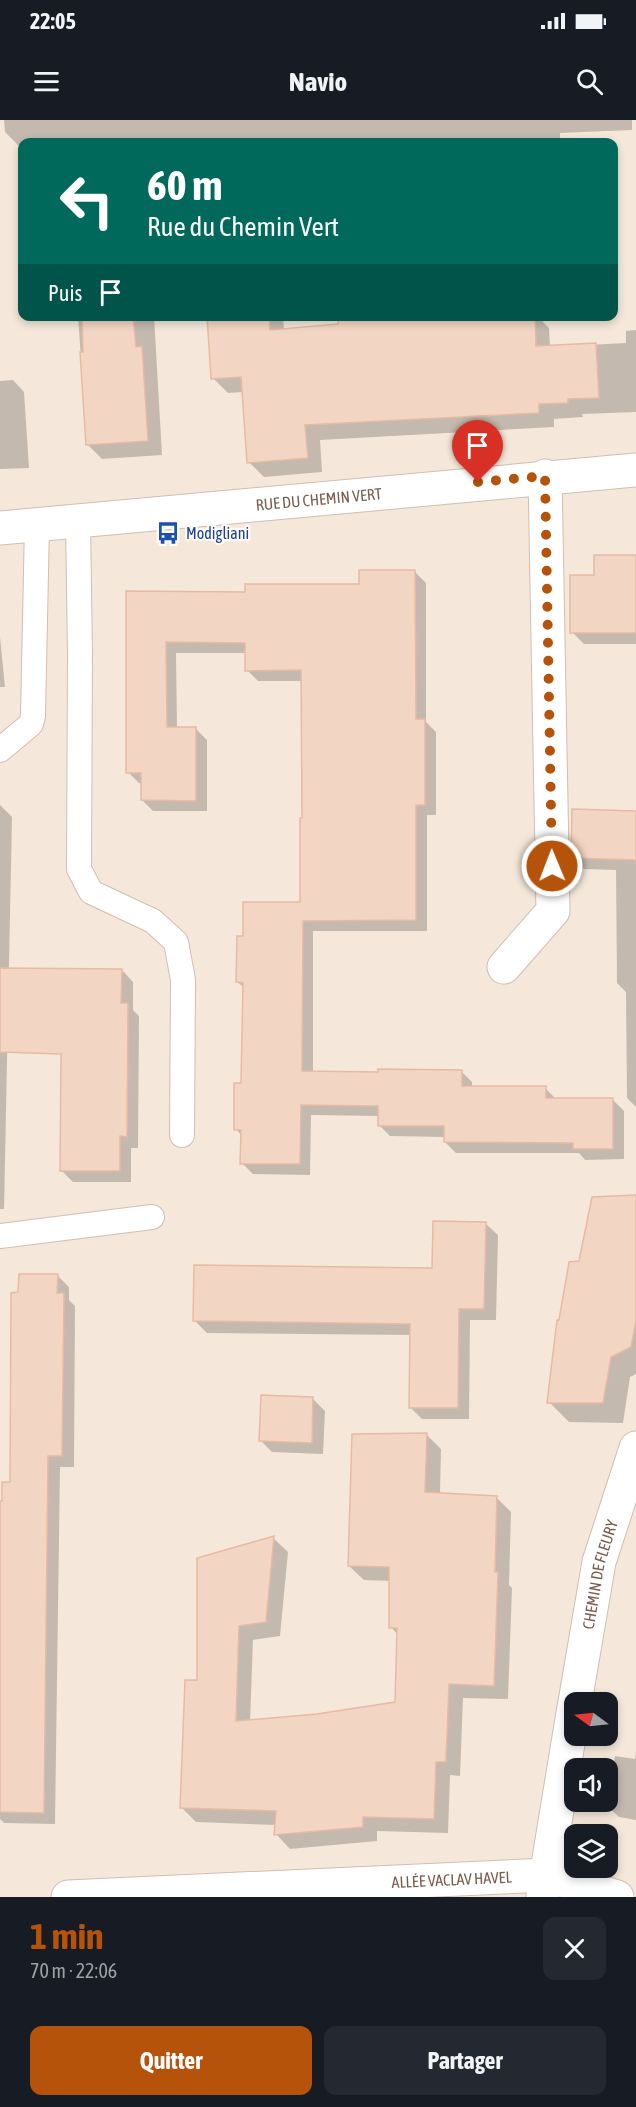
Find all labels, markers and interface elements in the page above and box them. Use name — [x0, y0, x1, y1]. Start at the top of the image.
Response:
text: 22:05 — [30, 8, 76, 34]
icon: menu — [30, 65, 63, 98]
icon: search — [573, 65, 606, 98]
text: Navio — [289, 66, 347, 97]
text: 60 m — [147, 161, 222, 209]
icon: left — [48, 162, 126, 240]
text: Rue du Chemin Vert — [147, 211, 339, 242]
icon: arrive — [94, 276, 127, 309]
text: Puis — [48, 280, 82, 306]
pin — [452, 420, 503, 482]
icon: arrive — [461, 429, 494, 462]
street label: RUE DU CHEMIN VERT — [255, 484, 383, 514]
bus stop icon: Modigliani — [155, 520, 181, 546]
place label: Modigliani — [186, 524, 249, 543]
position arrow — [520, 834, 584, 898]
street label: CHEMIN DE FLEURY — [579, 1517, 621, 1630]
north arrow — [564, 1692, 618, 1746]
map controls — [564, 1692, 618, 1878]
button: sound — [564, 1758, 618, 1812]
button: layers — [564, 1824, 618, 1878]
street label: ALLÉE VACLAV HAVEL — [391, 1868, 513, 1891]
text: 1 min — [30, 1915, 104, 1957]
button: close — [543, 1917, 606, 1980]
text: 70 m · 22:06 — [30, 1959, 117, 1982]
button: Quitter — [30, 2026, 312, 2095]
button: Partager — [324, 2026, 606, 2095]

